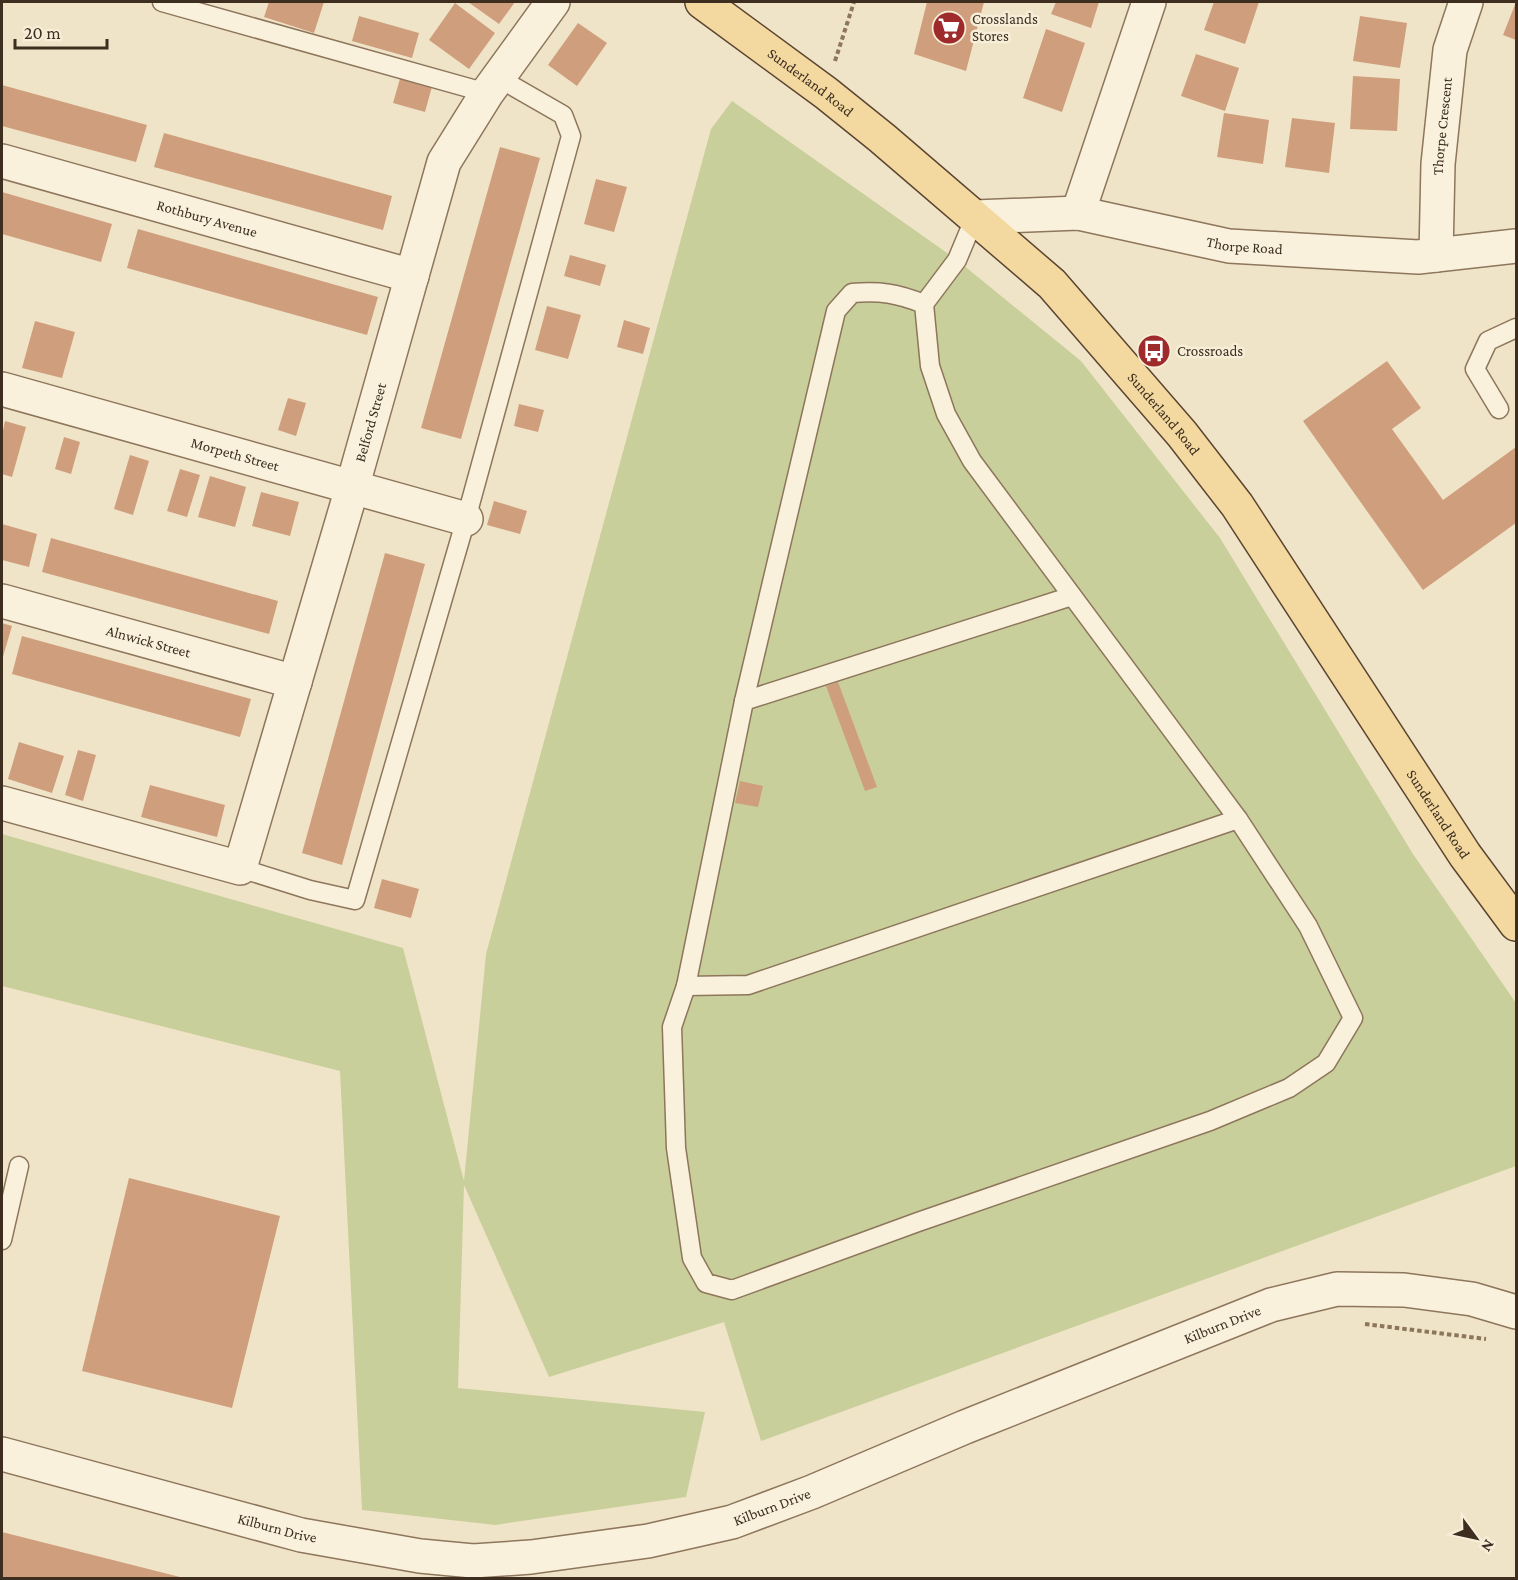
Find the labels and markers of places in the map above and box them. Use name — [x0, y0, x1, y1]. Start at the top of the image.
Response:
supermarket icon: Crosslands Stores — [931, 10, 967, 46]
place label: Crosslands Stores — [972, 11, 1038, 44]
bus stop icon: Crossroads — [1136, 333, 1172, 369]
place label: Crossroads — [1177, 343, 1243, 359]

